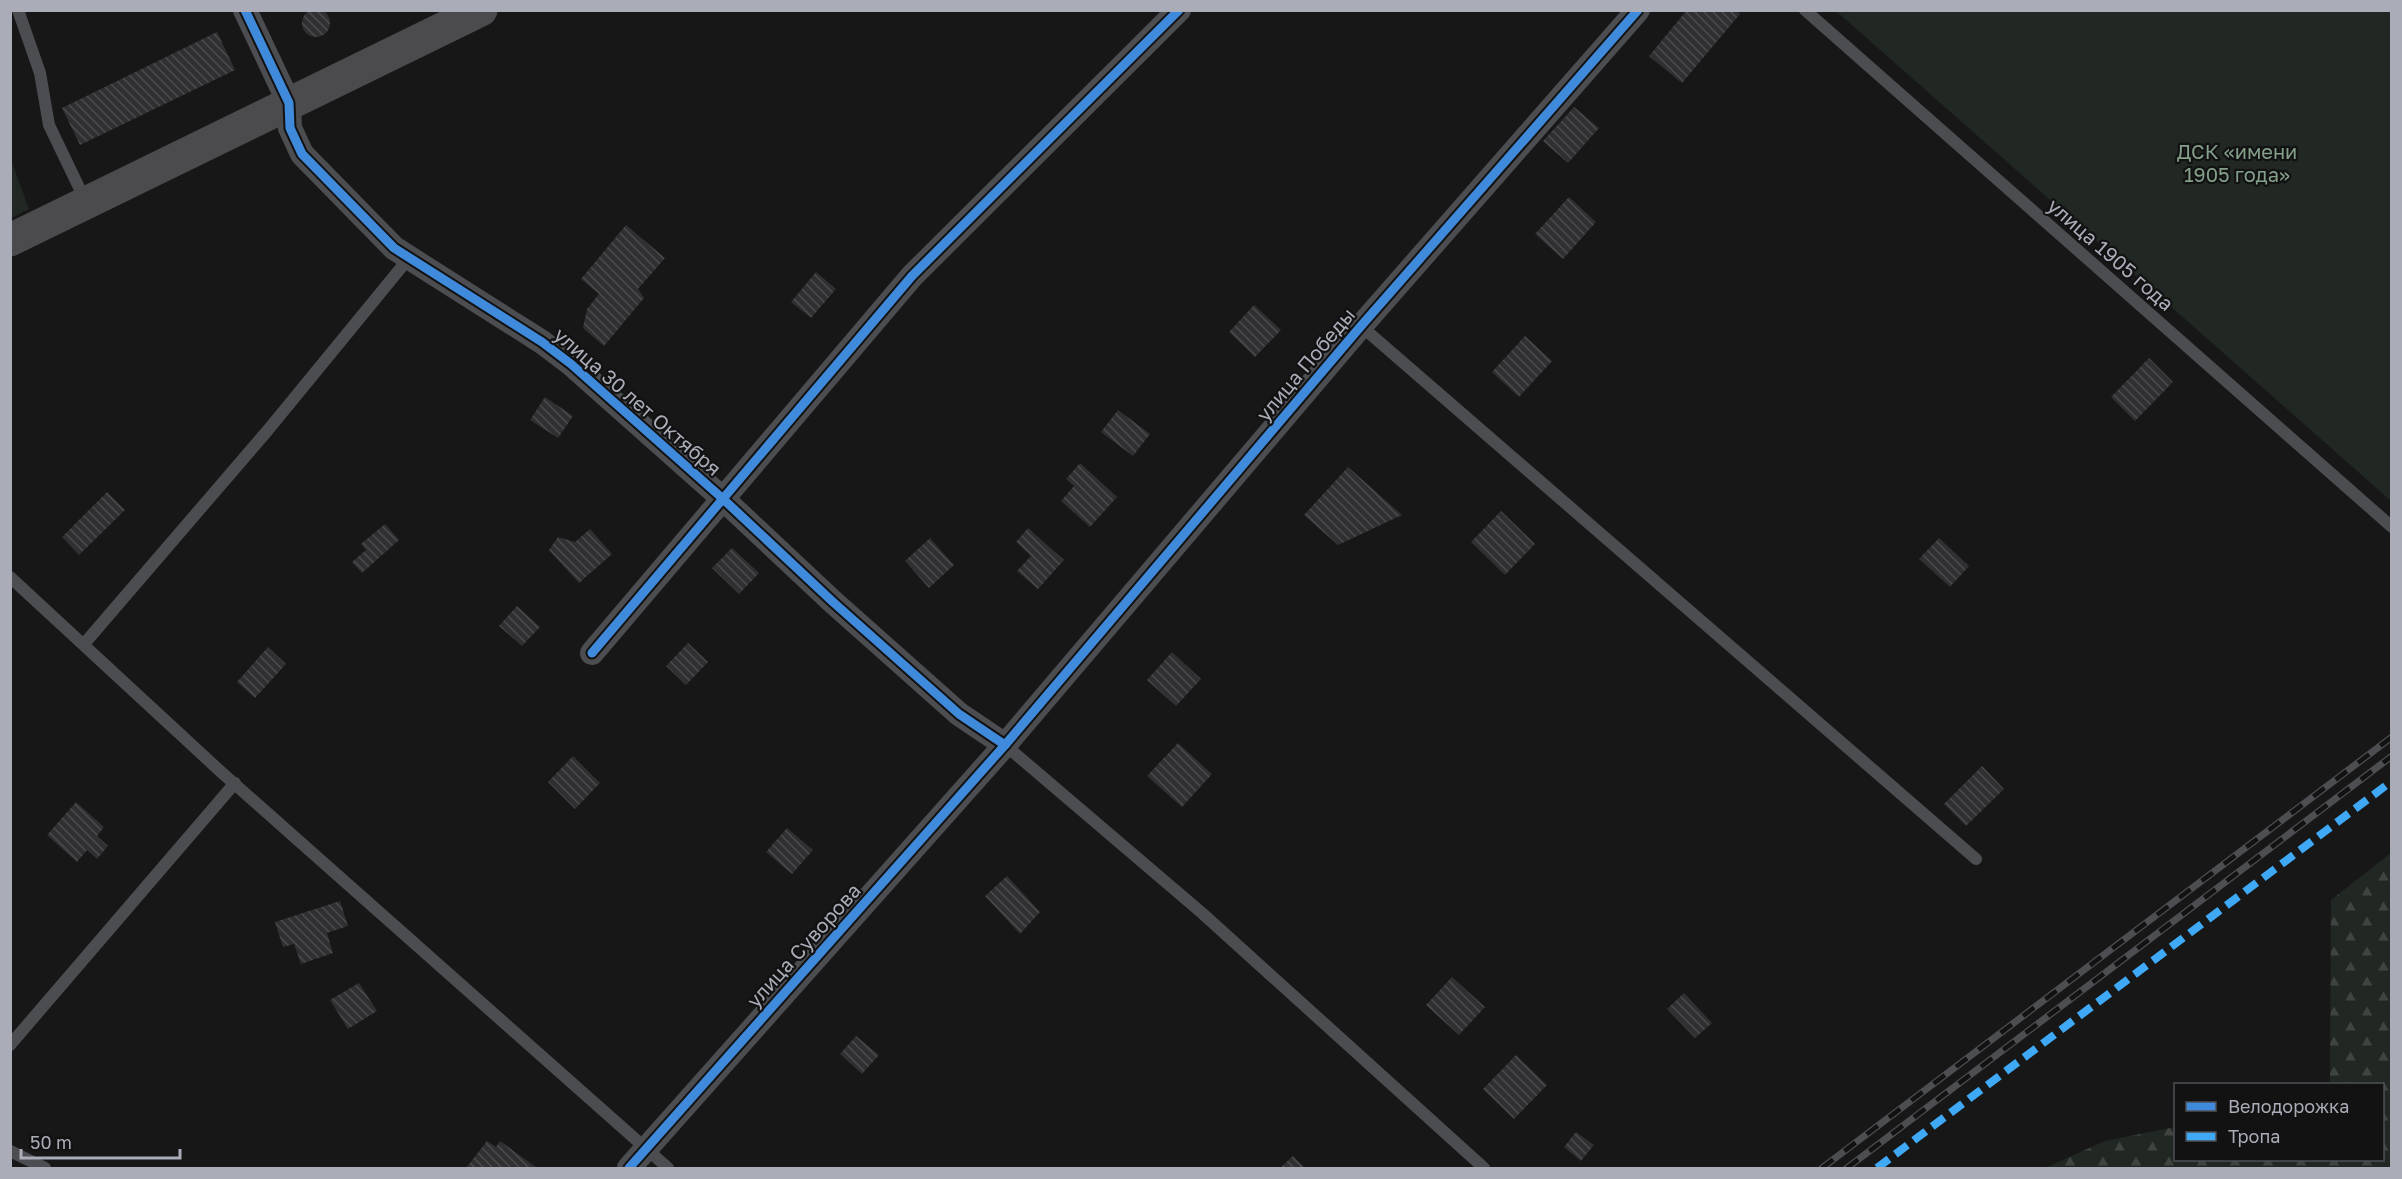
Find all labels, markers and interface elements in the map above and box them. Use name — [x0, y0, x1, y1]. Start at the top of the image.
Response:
park label: ДСК «имени 1905 года» — [2177, 139, 2297, 186]
street label: улица 1905 года — [2043, 193, 2179, 315]
street label: улица Победы — [1251, 302, 1359, 426]
street label: улица 30 лет Октября — [550, 322, 726, 480]
street label: улица Суворова — [741, 878, 865, 1012]
legend — [2174, 1083, 2384, 1161]
text: Велодорожка — [2228, 1095, 2349, 1117]
scale bar — [21, 1122, 180, 1160]
text: Тропа — [2228, 1125, 2280, 1147]
text: 50 m — [30, 1131, 72, 1153]

